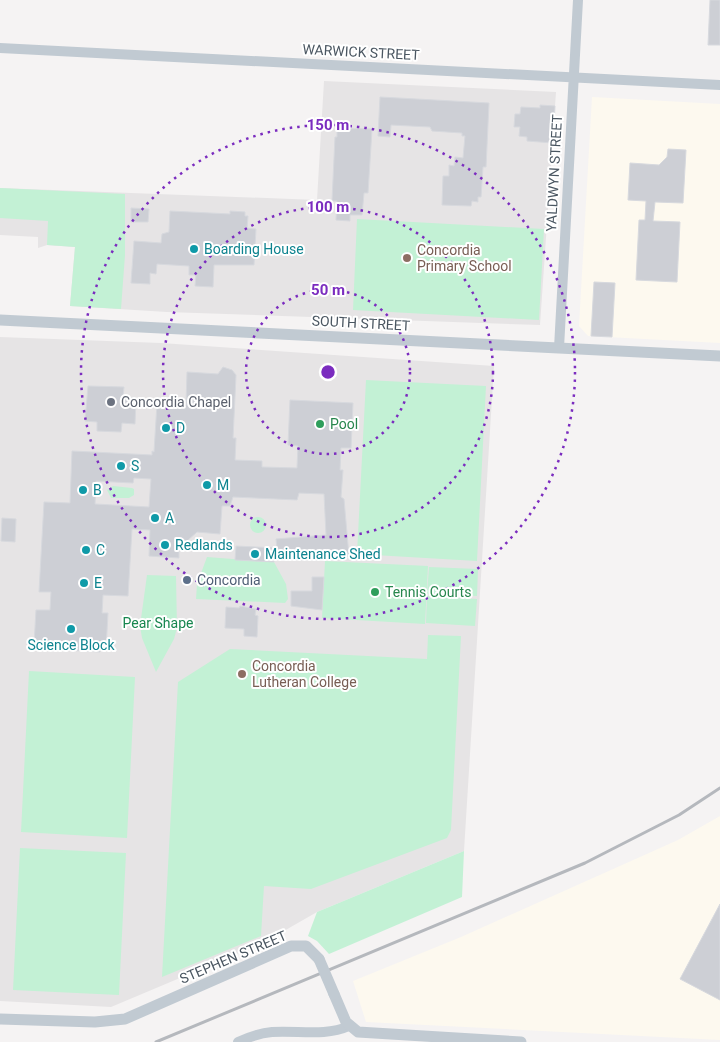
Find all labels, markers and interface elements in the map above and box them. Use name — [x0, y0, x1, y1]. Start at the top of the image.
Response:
street label: WARWICK STREET — [302, 41, 421, 63]
street label: YALDWYN STREET — [543, 113, 565, 232]
text: 150 m — [307, 116, 349, 134]
text: 100 m — [307, 198, 349, 216]
place label: Boarding House — [204, 241, 304, 257]
place label: Concordia Primary School — [417, 242, 512, 274]
marker: Boarding House — [188, 243, 200, 255]
marker: Concordia Primary School — [401, 252, 413, 264]
text: 50 m — [311, 281, 345, 299]
street label: SOUTH STREET — [311, 312, 411, 334]
centre of rings — [319, 363, 337, 381]
place label: Concordia Chapel — [121, 394, 231, 410]
marker: Concordia Chapel — [105, 396, 117, 408]
place label: Pool — [330, 416, 358, 432]
marker: Pool — [314, 418, 326, 430]
place label: D — [176, 420, 185, 436]
marker: D — [160, 422, 172, 434]
place label: S — [131, 458, 139, 474]
marker: S — [115, 460, 127, 472]
place label: M — [217, 477, 229, 493]
marker: M — [201, 479, 213, 491]
place label: B — [93, 482, 102, 498]
marker: B — [77, 484, 89, 496]
place label: A — [165, 510, 174, 526]
marker: A — [149, 512, 161, 524]
place label: Redlands — [175, 537, 233, 553]
marker: Redlands — [159, 539, 171, 551]
place label: C — [96, 542, 105, 558]
marker: C — [80, 544, 92, 556]
place label: Maintenance Shed — [265, 546, 381, 562]
marker: Maintenance Shed — [249, 548, 261, 560]
place label: Concordia — [197, 572, 261, 588]
marker: Concordia — [181, 574, 193, 586]
place label: E — [94, 575, 102, 591]
marker: E — [78, 577, 90, 589]
place label: Tennis Courts — [385, 584, 471, 600]
marker: Tennis Courts — [369, 586, 381, 598]
park label: Pear Shape — [123, 615, 193, 631]
marker: Science Block — [65, 623, 77, 635]
place label: Science Block — [28, 637, 115, 653]
place label: Concordia Lutheran College — [252, 658, 357, 690]
marker: Concordia Lutheran College — [236, 668, 248, 680]
street label: STEPHEN STREET — [177, 927, 289, 987]

